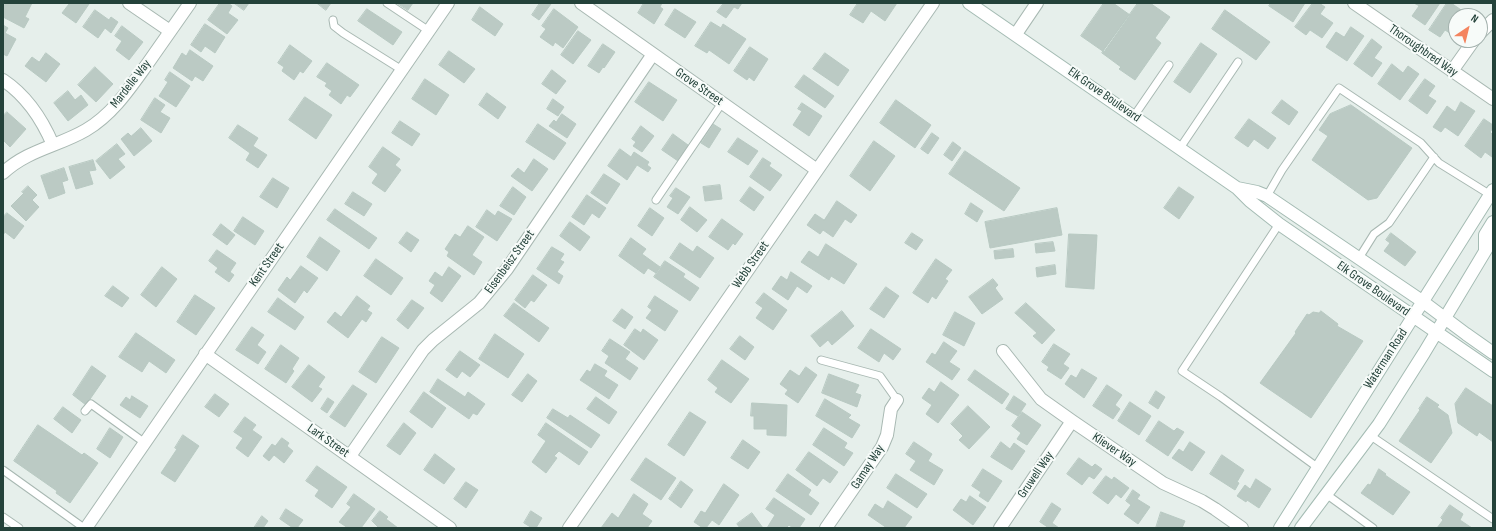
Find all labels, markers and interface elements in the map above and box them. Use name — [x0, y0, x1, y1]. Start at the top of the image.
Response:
north arrow — [1448, 8, 1488, 48]
text: N — [1468, 12, 1481, 26]
street label: Thoroughbred Way — [1385, 21, 1461, 81]
street label: Mardelle Way — [107, 57, 155, 111]
street label: Elk Grove Boulevard — [1065, 64, 1143, 126]
street label: Grove Street — [672, 65, 726, 109]
street label: Eisenbeisz Street — [482, 227, 538, 297]
street label: Webb Street — [729, 239, 773, 291]
street label: Kent Street — [246, 240, 288, 290]
street label: Elk Grove Boulevard — [1334, 258, 1412, 320]
street label: Waterman Road — [1361, 326, 1411, 392]
street label: Lark Street — [304, 421, 352, 461]
street label: Kliever Way — [1089, 430, 1139, 470]
street label: Gamay Way — [848, 442, 888, 492]
street label: Gruwell Way — [1015, 449, 1057, 501]

